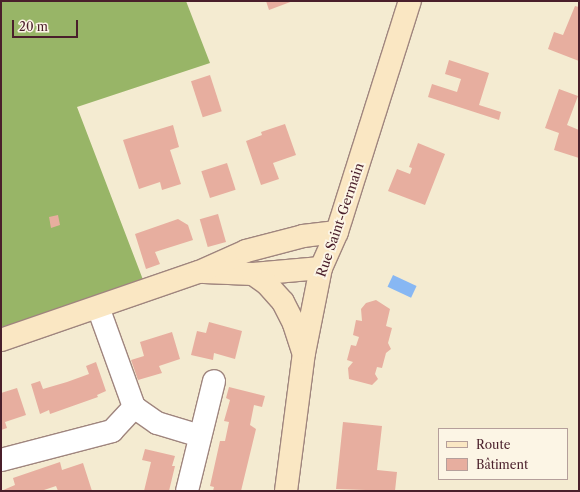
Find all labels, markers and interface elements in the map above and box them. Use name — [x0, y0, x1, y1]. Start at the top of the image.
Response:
scale bar — [14, 12, 80, 38]
text: 20 m — [19, 19, 48, 34]
street label: Rue Saint-Germain — [313, 161, 367, 279]
legend — [438, 428, 568, 480]
text: Route — [476, 437, 510, 452]
text: Bâtiment — [476, 457, 528, 472]

